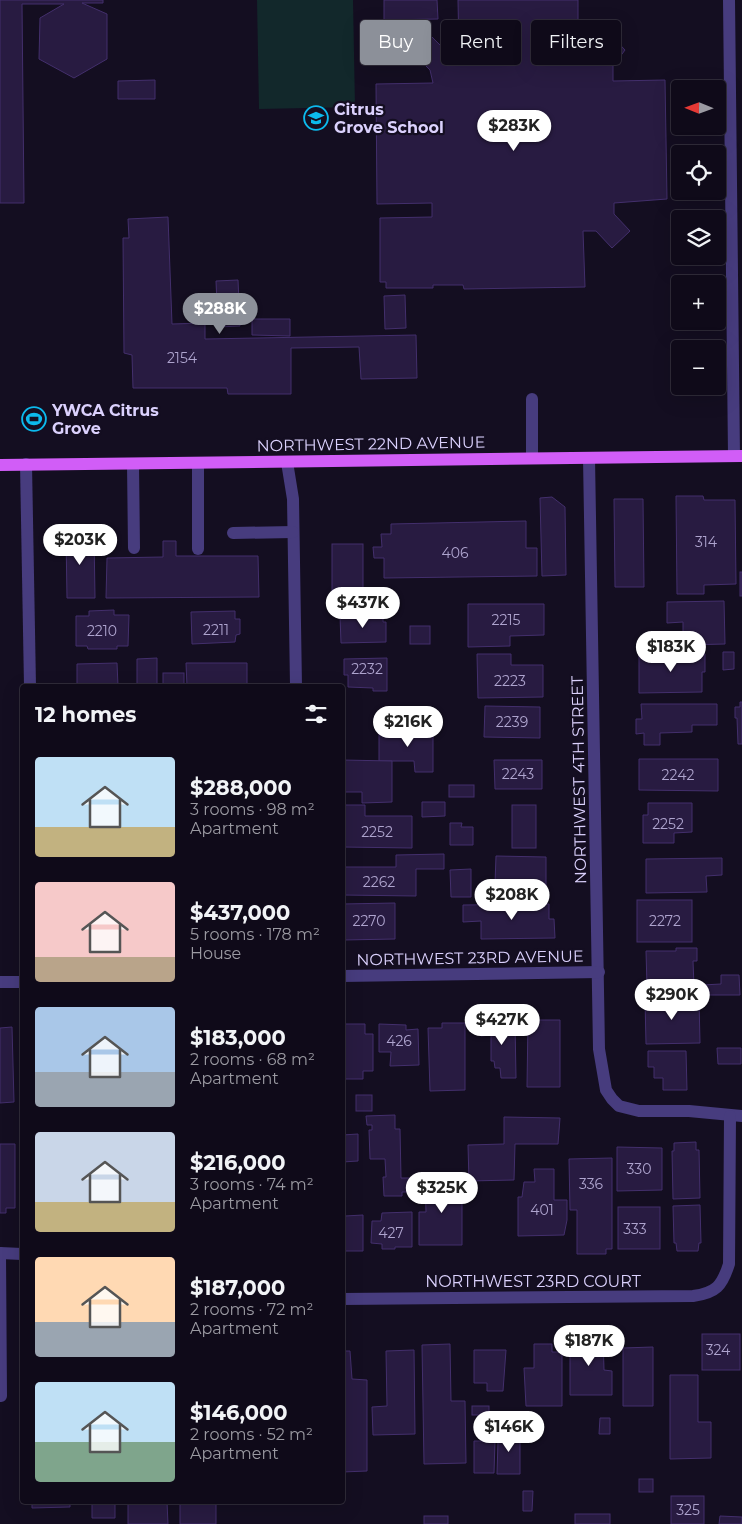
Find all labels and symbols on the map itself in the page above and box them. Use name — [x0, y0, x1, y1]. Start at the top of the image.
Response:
north arrow — [671, 80, 726, 135]
place label: Citrus Grove School — [334, 100, 444, 137]
school or university icon: Citrus Grove School — [303, 105, 329, 131]
pin: $283K — [479, 110, 549, 152]
pin: $288K — [185, 292, 255, 335]
house number: 2154 — [167, 349, 198, 367]
place label: YWCA Citrus Grove — [51, 401, 159, 438]
sports icon: YWCA Citrus Grove — [21, 406, 47, 432]
street label: NORTHWEST 22ND AVENUE — [257, 433, 485, 455]
pin: $203K — [45, 524, 115, 566]
house number: 314 — [695, 533, 718, 551]
house number: 406 — [441, 544, 469, 562]
pin: $437K — [328, 586, 398, 629]
house number: 2215 — [492, 611, 521, 629]
house number: 2211 — [203, 621, 229, 639]
house number: 2210 — [87, 622, 117, 640]
pin: $183K — [636, 630, 706, 673]
house number: 2232 — [351, 660, 383, 678]
house number: 2223 — [494, 672, 526, 690]
street label: NORTHWEST 4TH STREET — [568, 675, 590, 884]
pin: $216K — [373, 706, 443, 748]
house number: 2239 — [496, 713, 528, 731]
house number: 2243 — [502, 765, 534, 783]
house number: 2242 — [662, 766, 694, 784]
house number: 2252 — [652, 815, 684, 833]
house number: 2252 — [361, 823, 393, 841]
house number: 2262 — [363, 873, 395, 891]
pin: $208K — [477, 878, 547, 921]
house number: 2270 — [352, 912, 386, 930]
house number: 2272 — [649, 912, 681, 930]
street label: NORTHWEST 23RD AVENUE — [356, 947, 584, 969]
pin: $290K — [637, 978, 707, 1021]
pin: $427K — [467, 1004, 537, 1046]
house number: 426 — [386, 1032, 412, 1050]
house number: 330 — [627, 1160, 652, 1178]
pin: $325K — [407, 1172, 477, 1214]
house number: 336 — [579, 1175, 604, 1193]
house number: 401 — [530, 1201, 554, 1219]
house number: 333 — [623, 1220, 647, 1238]
house number: 427 — [378, 1224, 404, 1242]
street label: NORTHWEST 23RD COURT — [425, 1272, 642, 1291]
pin: $187K — [554, 1324, 624, 1367]
house number: 324 — [706, 1341, 731, 1359]
pin: $146K — [474, 1410, 544, 1453]
house number: 325 — [676, 1501, 700, 1519]

